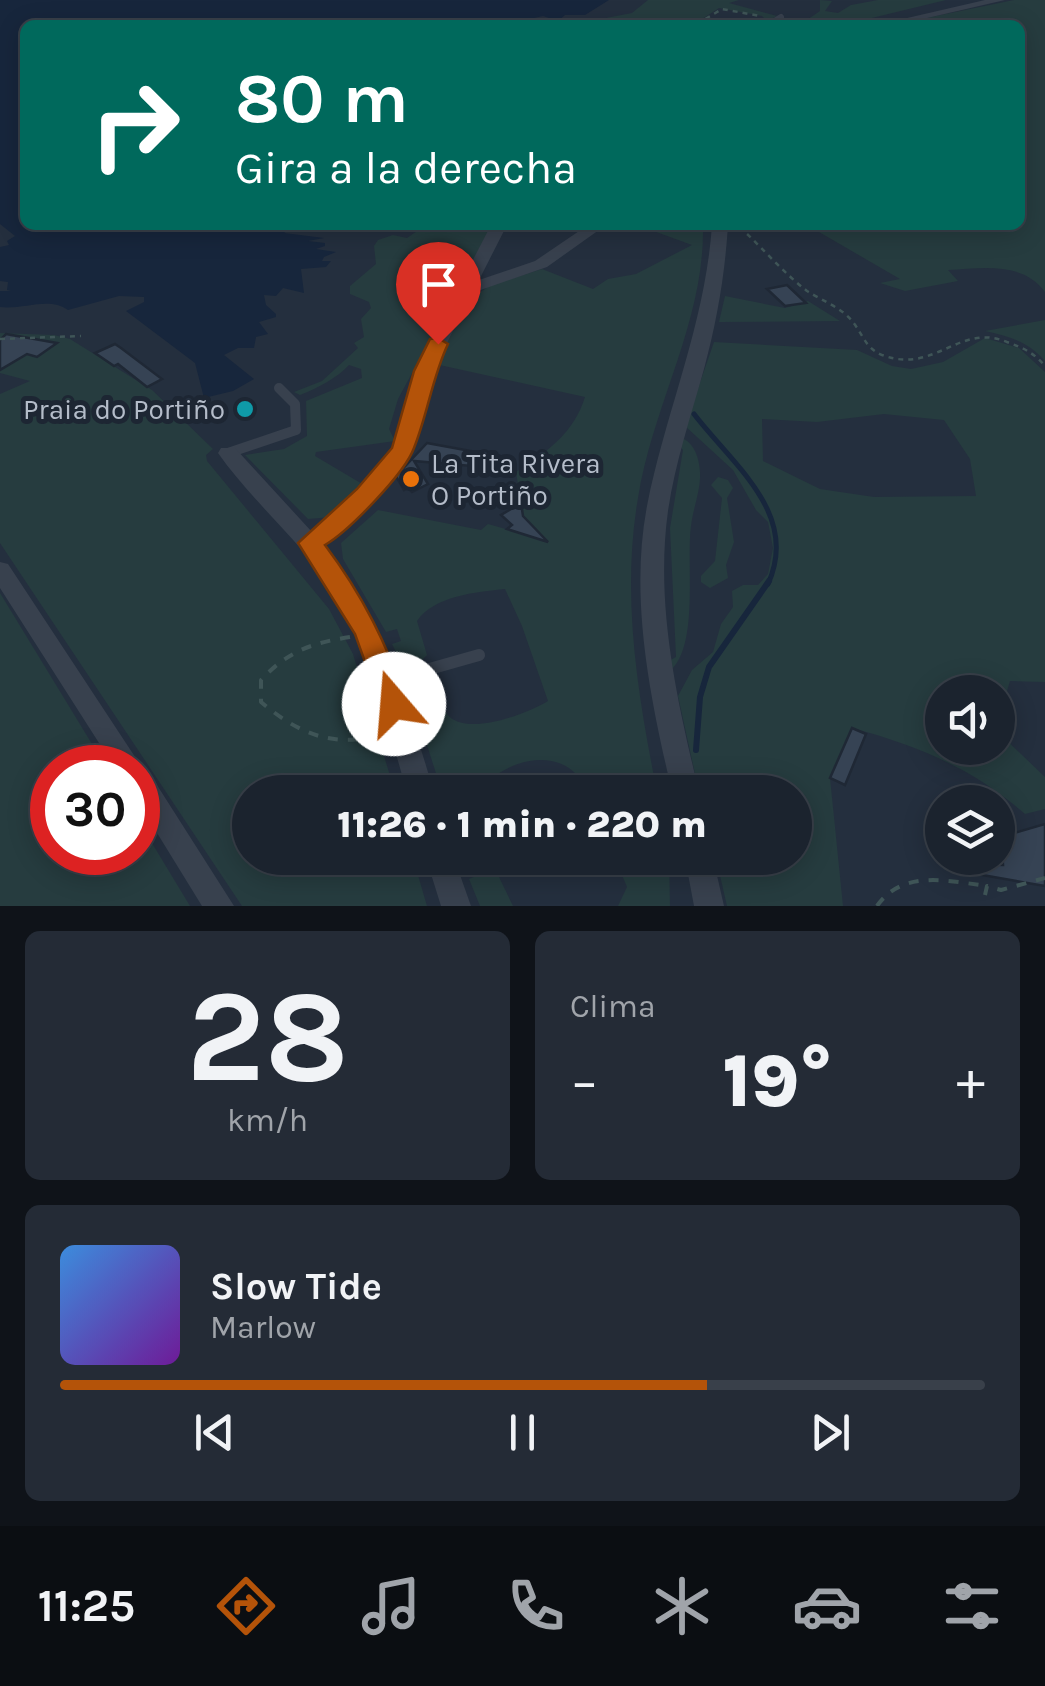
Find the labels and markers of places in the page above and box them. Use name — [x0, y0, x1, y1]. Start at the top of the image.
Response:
pin — [396, 242, 481, 345]
place label: Praia do Portiño — [23, 393, 225, 426]
marker: Praia do Portiño — [234, 398, 256, 420]
place label: La Tita Rivera O Portiño — [431, 447, 601, 512]
marker: La Tita Rivera O Portiño — [400, 468, 422, 490]

